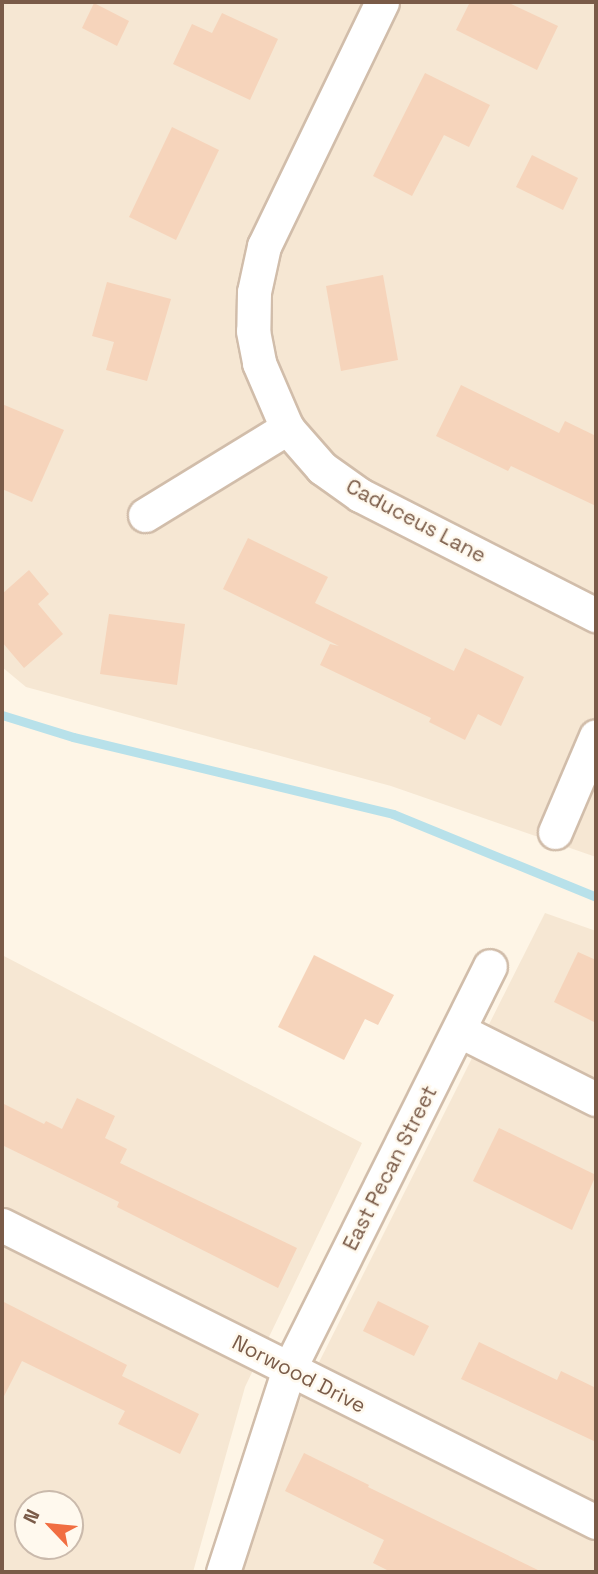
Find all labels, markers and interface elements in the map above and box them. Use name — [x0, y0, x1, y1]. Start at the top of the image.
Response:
street label: Caduceus Lane — [342, 474, 490, 568]
street label: East Pecan Street — [338, 1081, 442, 1255]
street label: Norwood Drive — [228, 1329, 370, 1419]
north arrow — [14, 1490, 84, 1560]
text: N — [17, 1505, 45, 1528]

